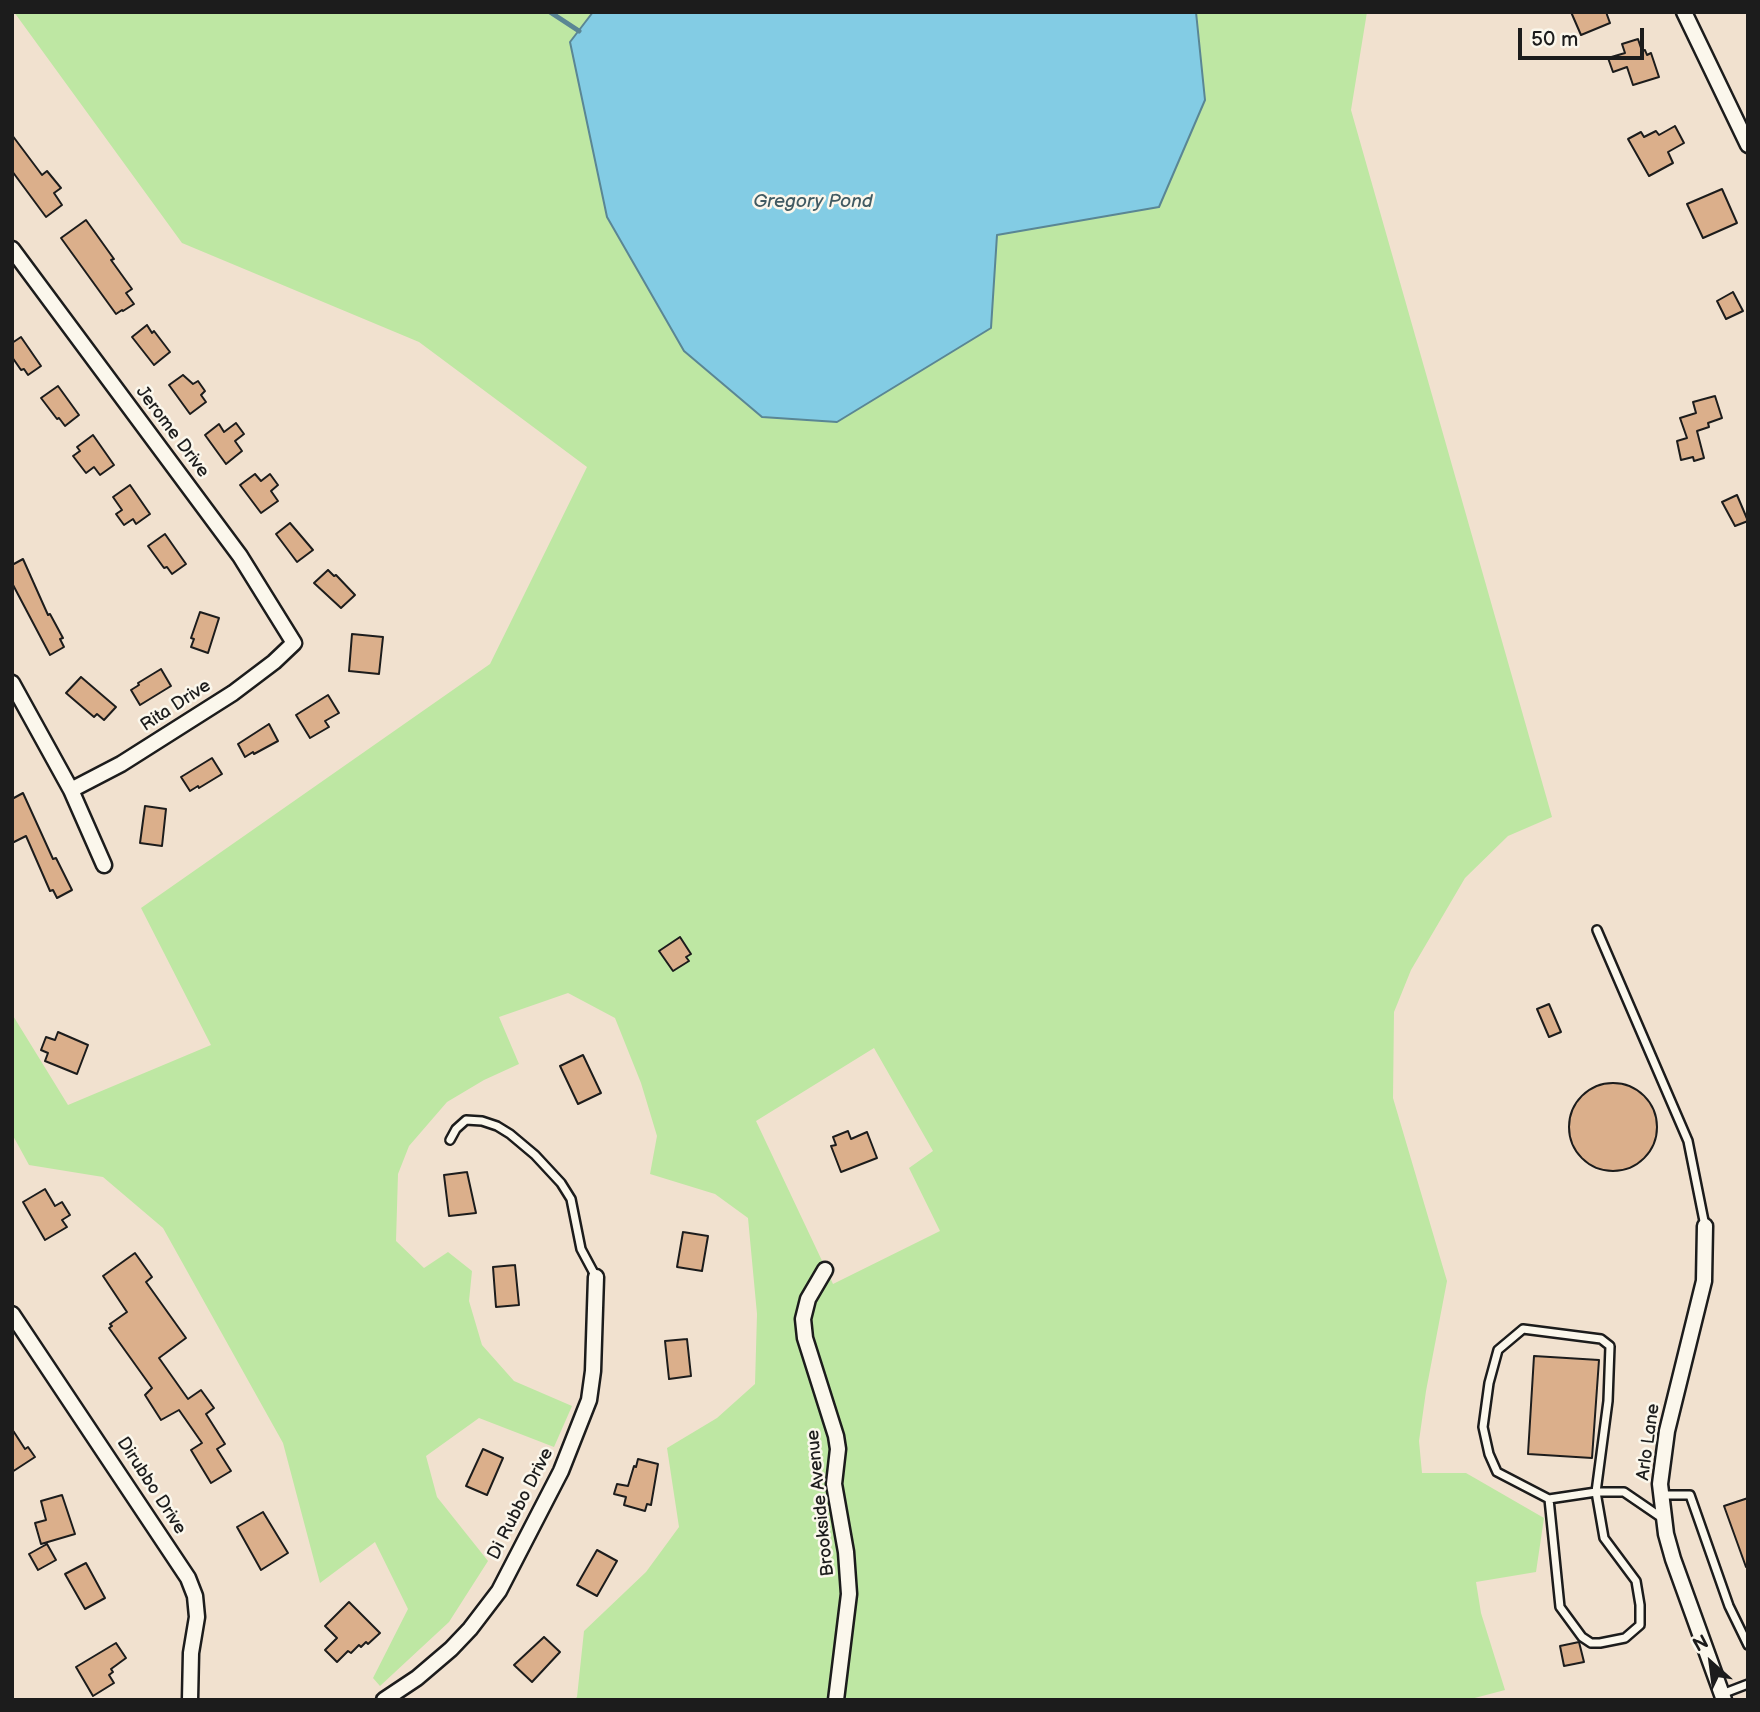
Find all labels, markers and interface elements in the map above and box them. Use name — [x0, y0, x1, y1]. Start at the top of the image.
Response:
scale bar — [1522, 14, 1648, 58]
text: 50 m — [1531, 27, 1578, 52]
water label: Gregory Pond — [753, 191, 873, 213]
street label: Jerome Drive — [131, 382, 213, 482]
street label: Rita Drive — [137, 675, 215, 737]
street label: Arlo Lane — [1633, 1402, 1665, 1482]
street label: Brookside Avenue — [803, 1429, 839, 1577]
street label: Dirubbo Drive — [112, 1433, 190, 1539]
street label: Di Rubbo Drive — [484, 1444, 558, 1564]
north arrow — [1676, 1628, 1746, 1698]
text: N — [1689, 1631, 1713, 1658]

